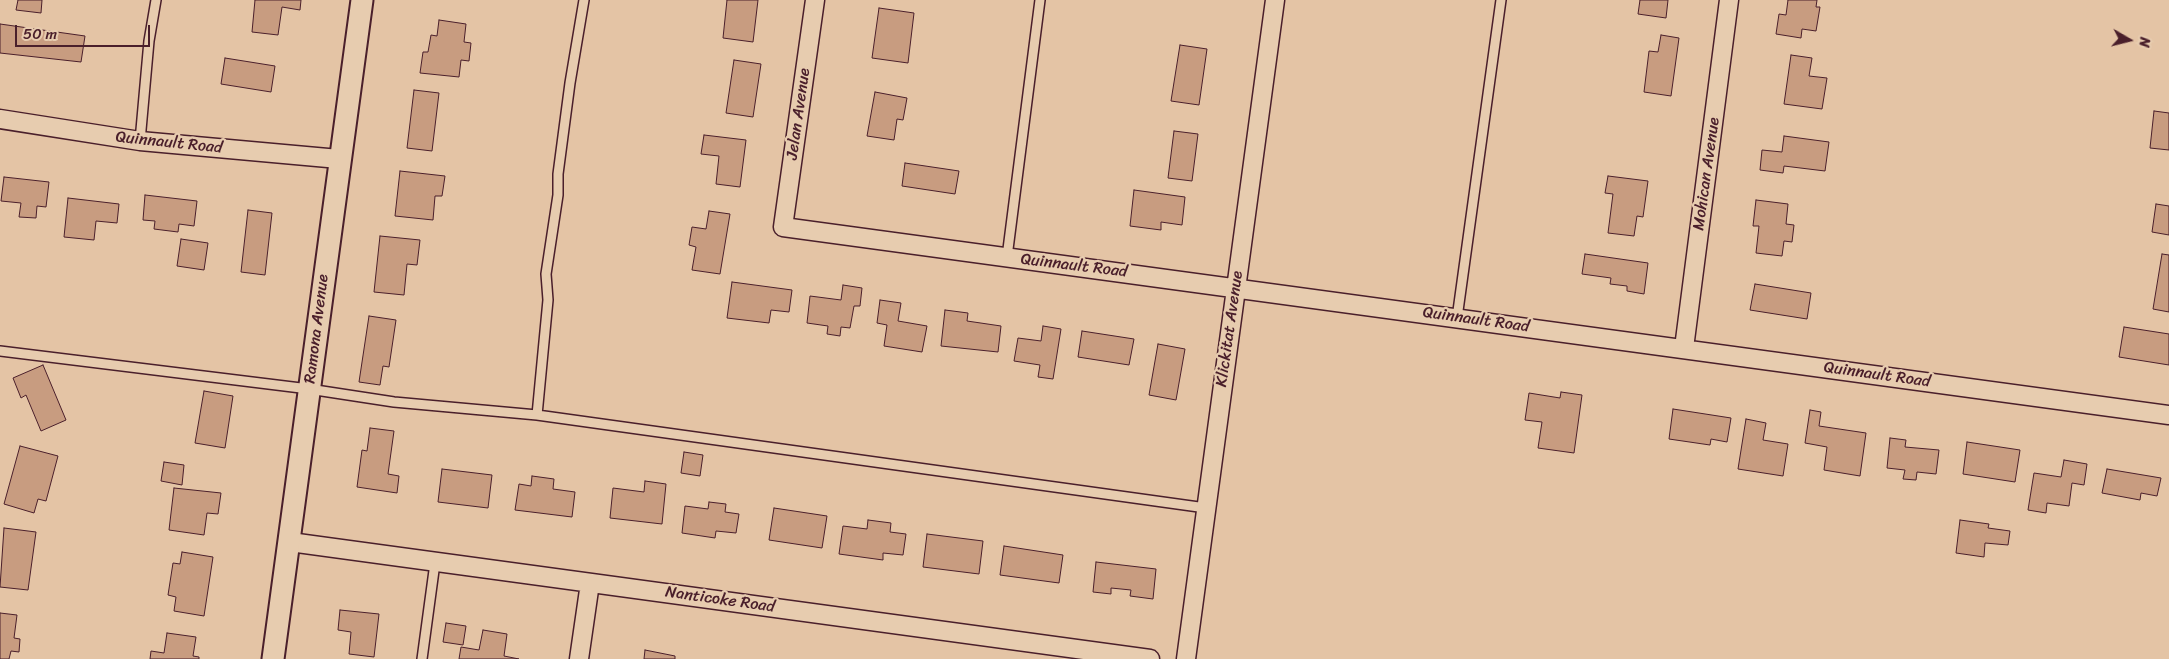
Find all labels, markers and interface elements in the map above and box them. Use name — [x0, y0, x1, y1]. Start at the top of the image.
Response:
scale bar — [18, 15, 152, 47]
north arrow — [2104, 15, 2154, 65]
text: 50 m — [23, 21, 57, 47]
text: N — [2131, 36, 2157, 49]
street label: Jelan Avenue — [783, 67, 815, 161]
street label: Mohican Avenue — [1690, 116, 1724, 232]
street label: Quinnault Road — [115, 128, 223, 158]
street label: Quinnault Road — [1020, 250, 1128, 282]
street label: Klickitat Avenue — [1212, 270, 1248, 388]
street label: Ramona Avenue — [301, 273, 333, 385]
street label: Quinnault Road — [1422, 303, 1530, 337]
street label: Quinnault Road — [1823, 358, 1931, 392]
street label: Nanticoke Road — [664, 583, 776, 617]

